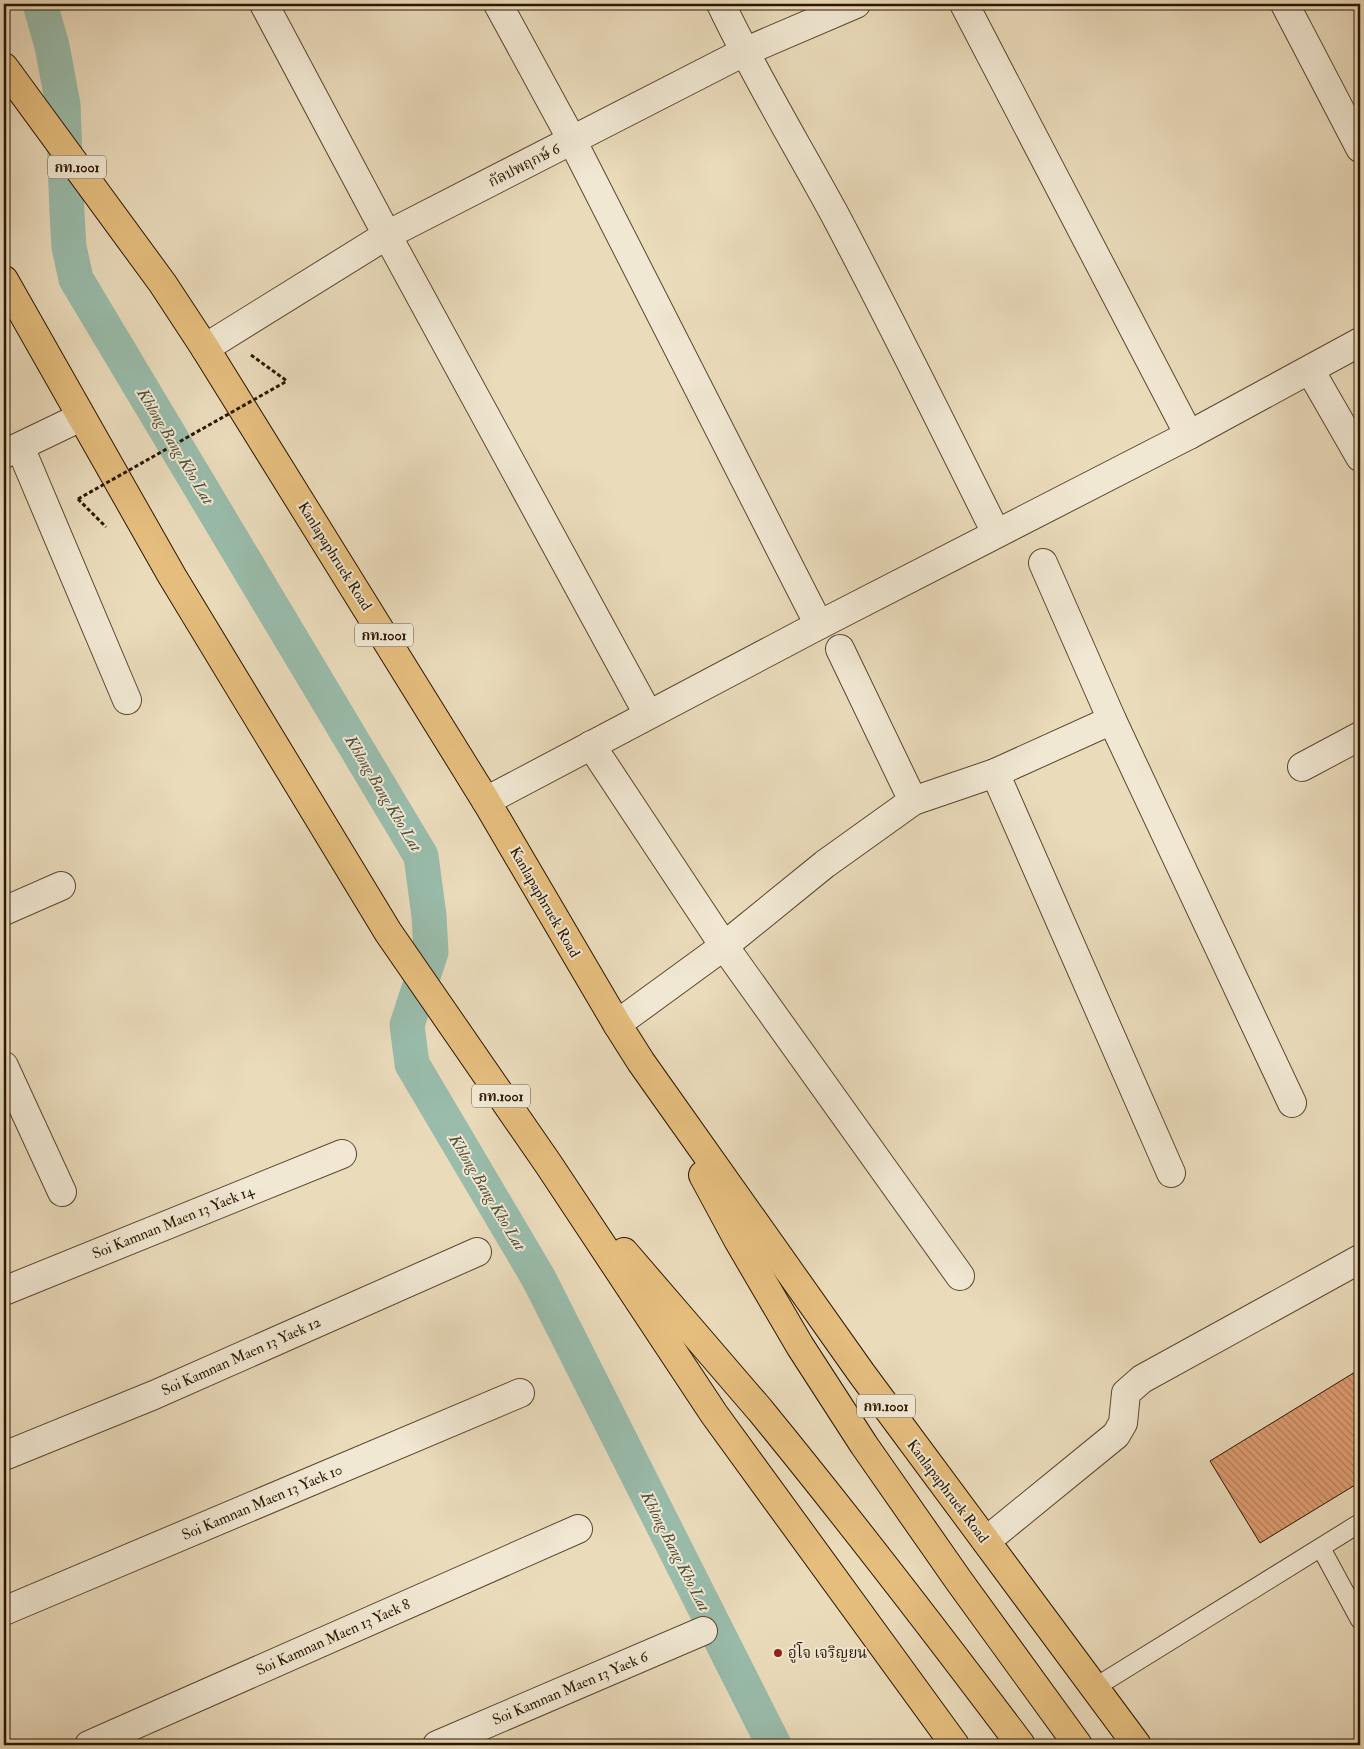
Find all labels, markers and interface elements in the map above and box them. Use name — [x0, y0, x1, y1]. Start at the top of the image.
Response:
street label: กัลปพฤกษ์ 6 — [485, 138, 565, 192]
road number: กท.1001 — [48, 156, 106, 178]
water label: Khlong Bang Kho Lat — [132, 384, 218, 509]
street label: Kanlapaphruek Road — [293, 498, 376, 615]
road number: กท.1001 — [355, 624, 413, 646]
water label: Khlong Bang Kho Lat — [340, 731, 426, 856]
street label: Kanlapaphruek Road — [504, 843, 584, 962]
road number: กท.1001 — [472, 1084, 530, 1108]
water label: Khlong Bang Kho Lat — [444, 1130, 530, 1255]
street label: Soi Kamnan Maen 13 Yaek 14 — [89, 1181, 258, 1264]
street label: Soi Kamnan Maen 13 Yaek 12 — [159, 1313, 324, 1400]
road number: กท.1001 — [857, 1394, 915, 1418]
street label: Kanlapaphruek Road — [902, 1436, 993, 1548]
street label: Soi Kamnan Maen 13 Yaek 10 — [179, 1460, 345, 1545]
water label: Khlong Bang Kho Lat — [636, 1487, 715, 1616]
street label: Soi Kamnan Maen 13 Yaek 8 — [253, 1595, 413, 1680]
place label: อู่โจ เจริญยน — [788, 1642, 867, 1663]
street label: Soi Kamnan Maen 13 Yaek 6 — [490, 1647, 652, 1730]
marker: อู่โจ เจริญยน — [772, 1647, 784, 1659]

